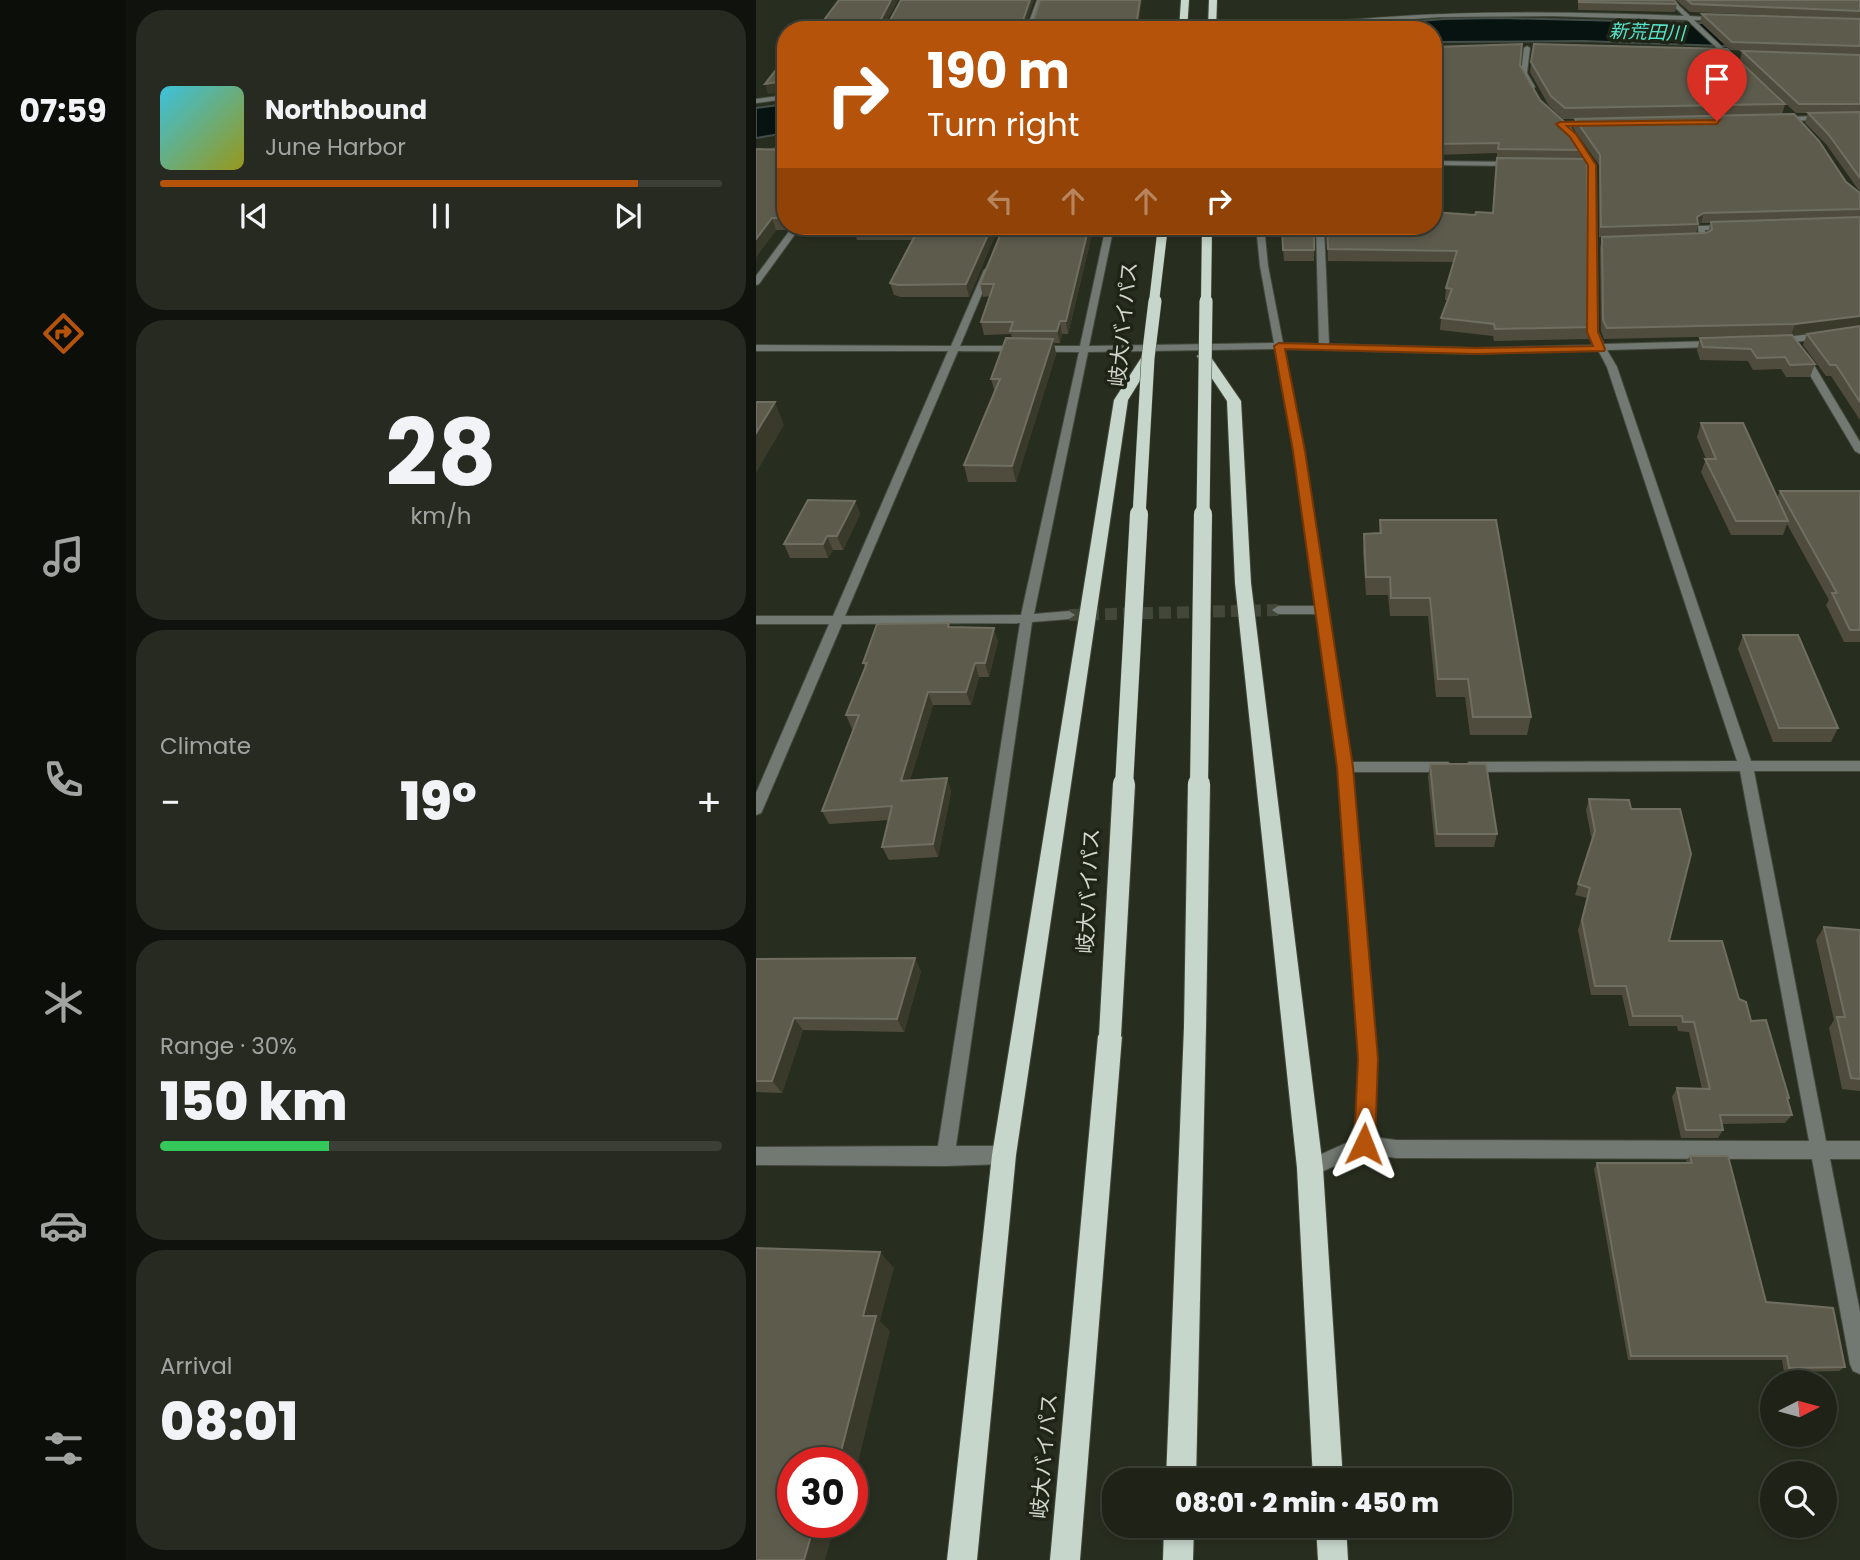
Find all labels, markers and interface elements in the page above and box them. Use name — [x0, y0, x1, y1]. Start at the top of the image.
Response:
water label: 新荒田川 — [1609, 17, 1687, 47]
text: 190 m — [927, 37, 1070, 105]
icon: right — [812, 49, 903, 140]
pin — [1687, 49, 1747, 121]
icon: arrive — [1698, 60, 1736, 98]
text: 07:59 — [19, 88, 107, 133]
text: Northbound — [265, 92, 427, 128]
text: Turn right — [927, 102, 1079, 147]
text: June Harbor — [265, 131, 406, 163]
icon: left — [981, 182, 1019, 220]
icon: ahead — [1054, 182, 1092, 220]
icon: ahead — [1127, 182, 1165, 220]
icon: right — [1200, 182, 1238, 220]
icon: previous — [235, 197, 273, 235]
icon: pause — [422, 197, 460, 235]
icon: next — [609, 197, 647, 235]
street label: 岐大バイパス — [1102, 260, 1144, 388]
icon: directions — [39, 309, 88, 358]
text: 28 — [386, 389, 496, 517]
text: km/h — [410, 500, 472, 532]
icon: music — [39, 532, 88, 581]
text: Climate — [160, 730, 251, 762]
icon: phone — [39, 755, 88, 804]
text: 19° — [400, 765, 477, 838]
text: − — [160, 776, 181, 829]
text: + — [696, 776, 722, 829]
street label: 岐大バイパス — [1070, 828, 1106, 954]
icon: climate — [39, 978, 88, 1027]
text: Range · 30% — [160, 1030, 297, 1062]
text: 150 km — [160, 1065, 347, 1138]
position arrow — [1327, 1107, 1401, 1181]
icon: car — [39, 1201, 88, 1250]
text: Arrival — [160, 1350, 232, 1382]
north arrow — [1760, 1370, 1838, 1447]
map controls — [1760, 1370, 1837, 1538]
text: 08:01 — [160, 1385, 298, 1458]
street label: 岐大バイパス — [1024, 1392, 1064, 1520]
icon: filters — [39, 1424, 88, 1473]
speed limit sign: 30 — [777, 1447, 868, 1538]
button: search — [1760, 1461, 1837, 1538]
text: 08:01 · 2 min · 450 m — [1175, 1485, 1439, 1521]

